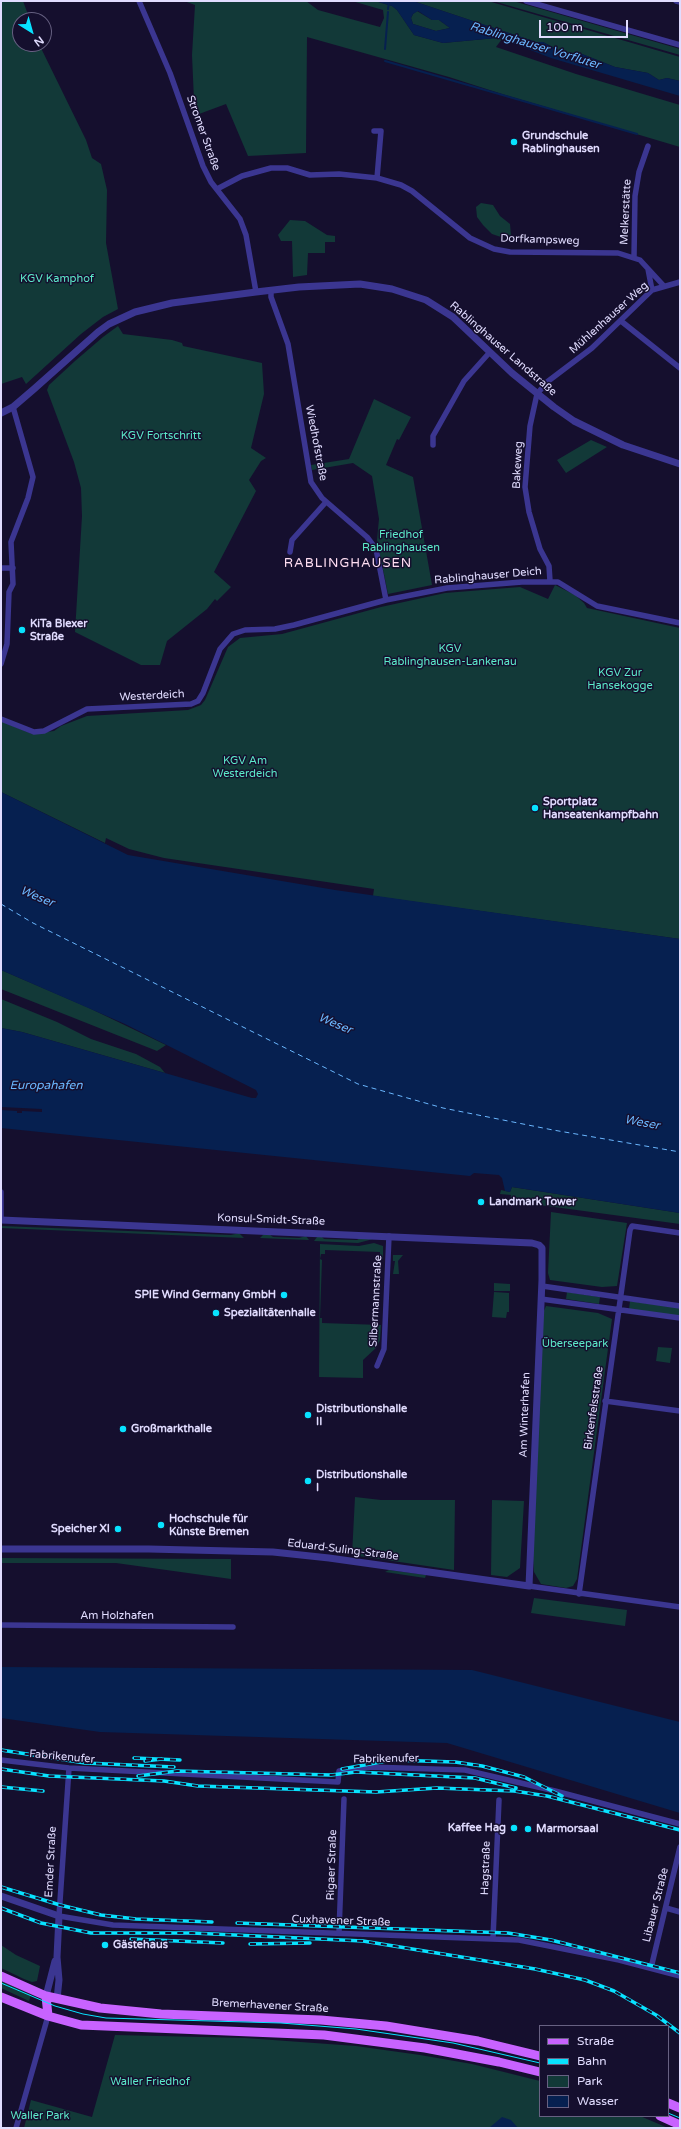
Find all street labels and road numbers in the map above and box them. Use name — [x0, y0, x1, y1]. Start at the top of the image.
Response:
street label: Stromer Straße — [183, 94, 223, 172]
street label: Melkerstätte — [618, 179, 634, 245]
street label: Dorfkampsweg — [500, 232, 580, 248]
street label: Mühlenhauser Weg — [567, 279, 651, 357]
street label: Rablinghauser Landstraße — [447, 299, 559, 399]
street label: Wiedhofstraße — [302, 404, 330, 482]
street label: Bakeweg — [510, 441, 526, 489]
street label: Rablinghauser Deich — [434, 565, 542, 587]
street label: Westerdeich — [119, 688, 185, 704]
street label: Konsul-Smidt-Straße — [217, 1212, 325, 1228]
street label: Silbermannstraße — [367, 1255, 385, 1347]
street label: Birkenfelsstraße — [582, 1365, 606, 1451]
street label: Am Winterhafen — [517, 1372, 533, 1458]
street label: Eduard-Suling-Straße — [287, 1537, 399, 1563]
street label: Am Holzhafen — [80, 1609, 154, 1623]
street label: Fabrikenufer — [29, 1748, 95, 1766]
street label: Fabrikenufer — [353, 1752, 419, 1766]
street label: Emder Straße — [43, 1826, 59, 1898]
street label: Rigaer Straße — [324, 1829, 340, 1901]
street label: Hagstraße — [478, 1841, 494, 1895]
street label: Libauer Straße — [640, 1866, 672, 1944]
street label: Cuxhavener Straße — [291, 1913, 391, 1929]
street label: Bremerhavener Straße — [211, 1996, 329, 2016]

